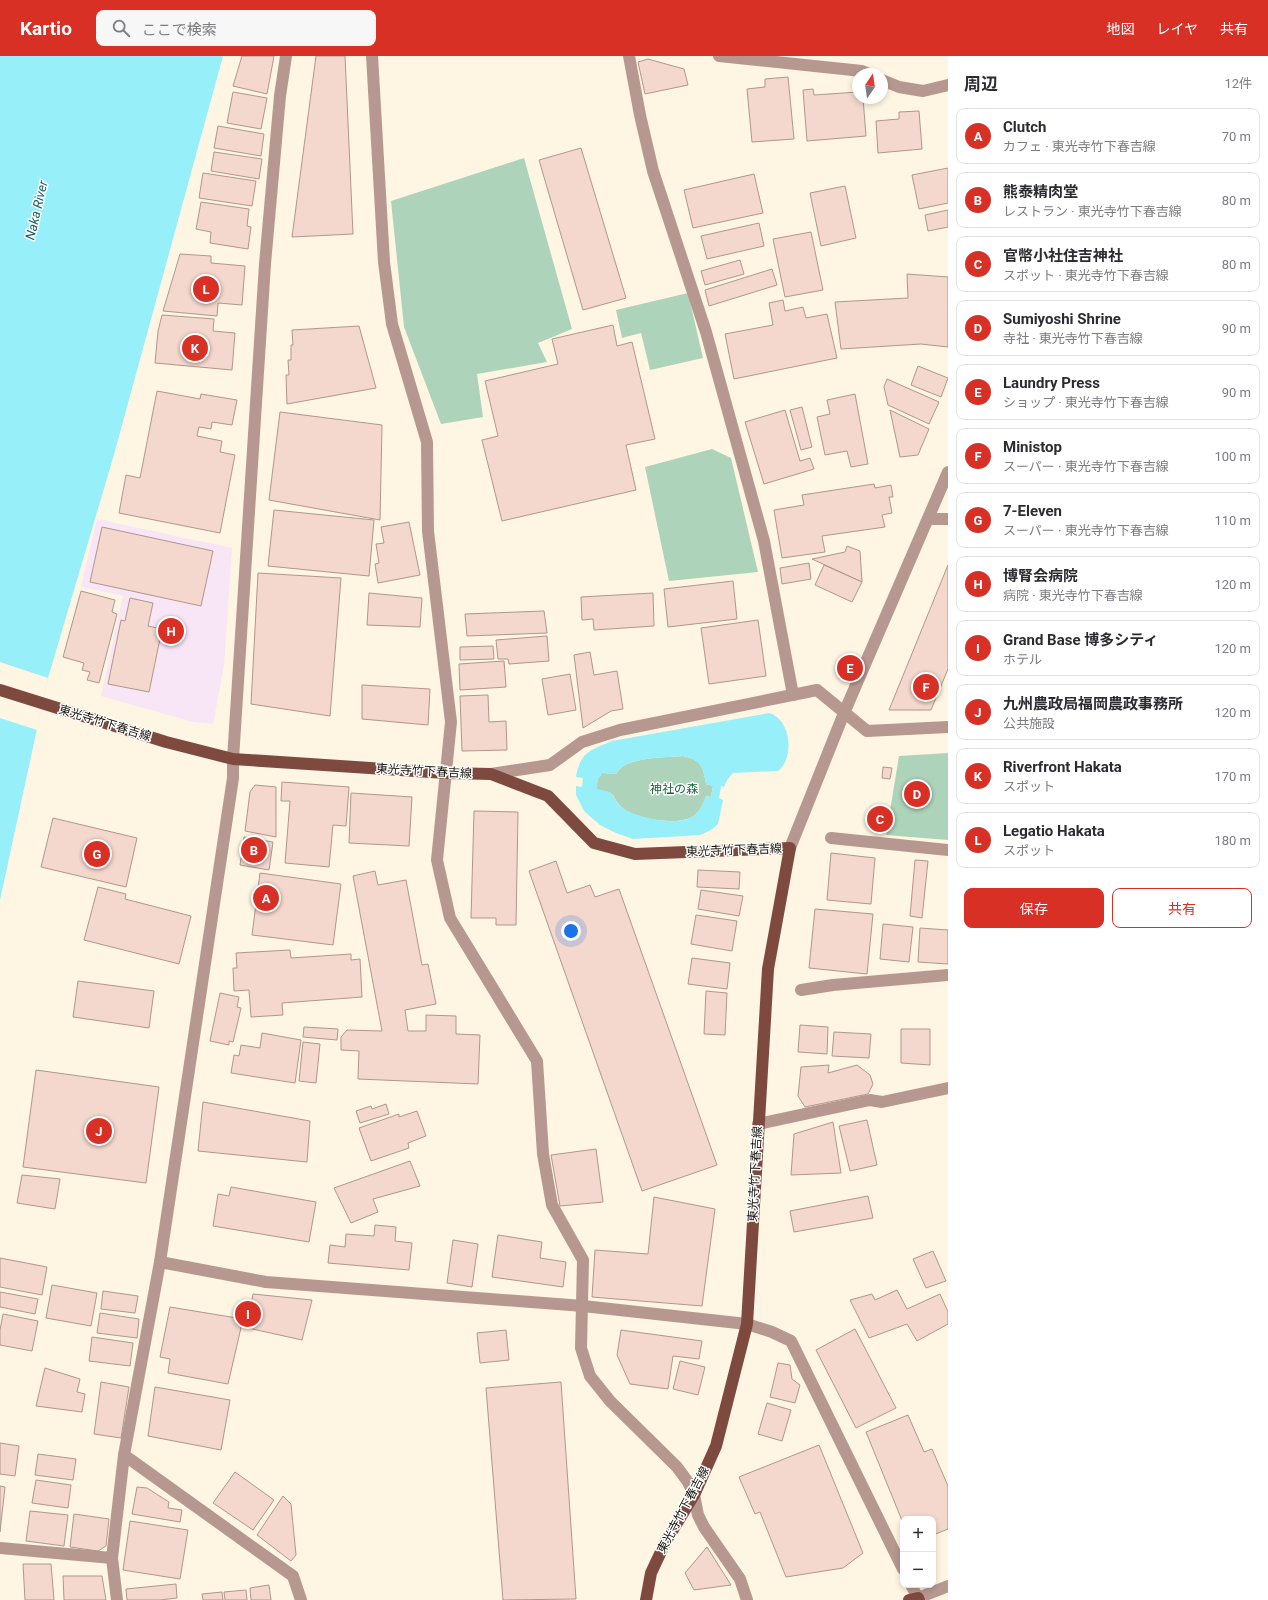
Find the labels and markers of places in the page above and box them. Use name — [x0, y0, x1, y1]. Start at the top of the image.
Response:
pin: L — [193, 274, 219, 304]
pin: K — [182, 333, 208, 363]
pin: H — [158, 616, 184, 646]
pin: E — [837, 653, 863, 683]
pin: F — [913, 672, 939, 702]
pin: D — [904, 779, 930, 809]
pin: C — [867, 804, 893, 834]
pin: B — [241, 835, 267, 865]
pin: G — [84, 839, 110, 869]
pin: A — [253, 883, 279, 913]
pin: J — [86, 1116, 112, 1146]
pin: I — [235, 1299, 261, 1329]

